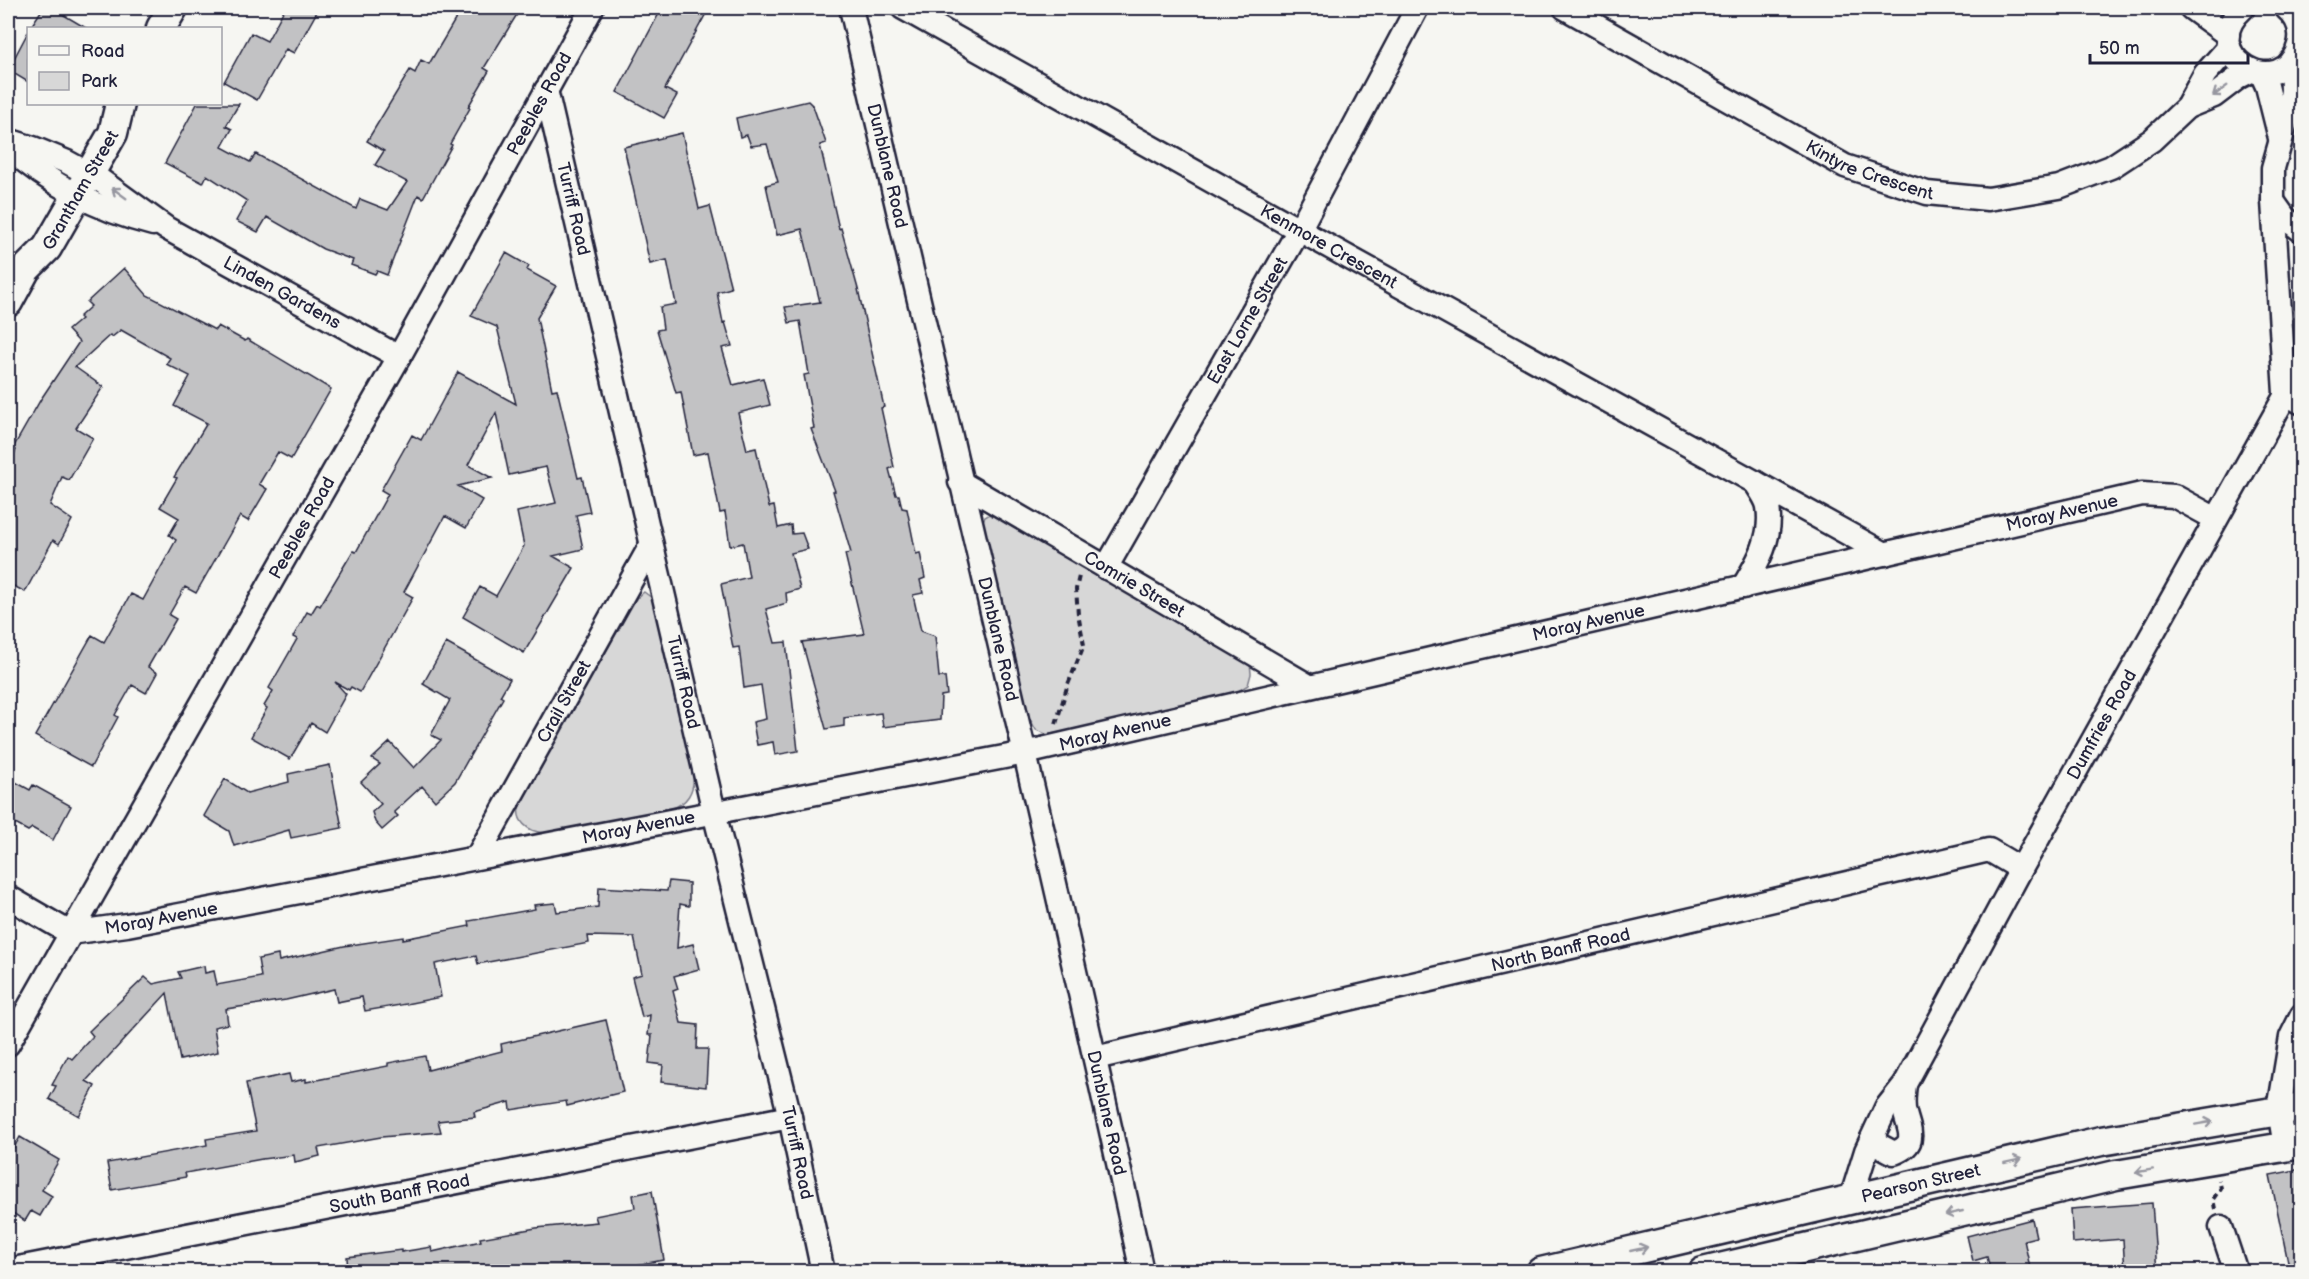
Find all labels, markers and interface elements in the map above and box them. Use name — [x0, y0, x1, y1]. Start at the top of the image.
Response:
legend — [27, 27, 222, 105]
scale bar — [2090, 27, 2248, 65]
text: 50 m — [2099, 38, 2140, 59]
text: Road — [81, 41, 125, 62]
street label: Peebles Road — [503, 49, 576, 159]
text: Park — [81, 71, 117, 92]
one-way arrow — [2213, 85, 2229, 97]
street label: Dunblane Road — [862, 102, 912, 230]
street label: Grantham Street — [38, 126, 123, 254]
street label: Kintyre Crescent — [1802, 136, 1935, 205]
street label: Turriff Road — [552, 160, 594, 258]
one-way arrow — [111, 187, 127, 199]
street label: Kenmore Crescent — [1256, 200, 1401, 293]
street label: Linden Gardens — [220, 252, 344, 334]
street label: East Lorne Street — [1203, 253, 1293, 388]
street label: Peebles Road — [265, 473, 340, 583]
street label: Moray Avenue — [2004, 490, 2120, 536]
street label: Comrie Street — [1080, 547, 1189, 622]
street label: Dunblane Road — [973, 575, 1022, 703]
street label: Moray Avenue — [1530, 600, 1647, 646]
street label: Turriff Road — [662, 634, 704, 731]
street label: Crail Street — [533, 656, 596, 747]
street label: Dumfries Road — [2063, 666, 2141, 783]
street label: Moray Avenue — [1057, 709, 1174, 756]
street label: Moray Avenue — [580, 806, 697, 849]
street label: Moray Avenue — [103, 898, 220, 939]
street label: North Banff Road — [1489, 924, 1632, 976]
street label: Dunblane Road — [1082, 1049, 1130, 1177]
street label: Turriff Road — [777, 1104, 817, 1201]
one-way arrow — [2193, 1117, 2213, 1128]
one-way arrow — [2003, 1155, 2022, 1167]
street label: Pearson Street — [1859, 1160, 1983, 1208]
one-way arrow — [2135, 1165, 2154, 1176]
street label: South Banff Road — [328, 1170, 472, 1218]
one-way arrow — [1945, 1208, 1964, 1219]
one-way arrow — [1629, 1242, 1648, 1254]

